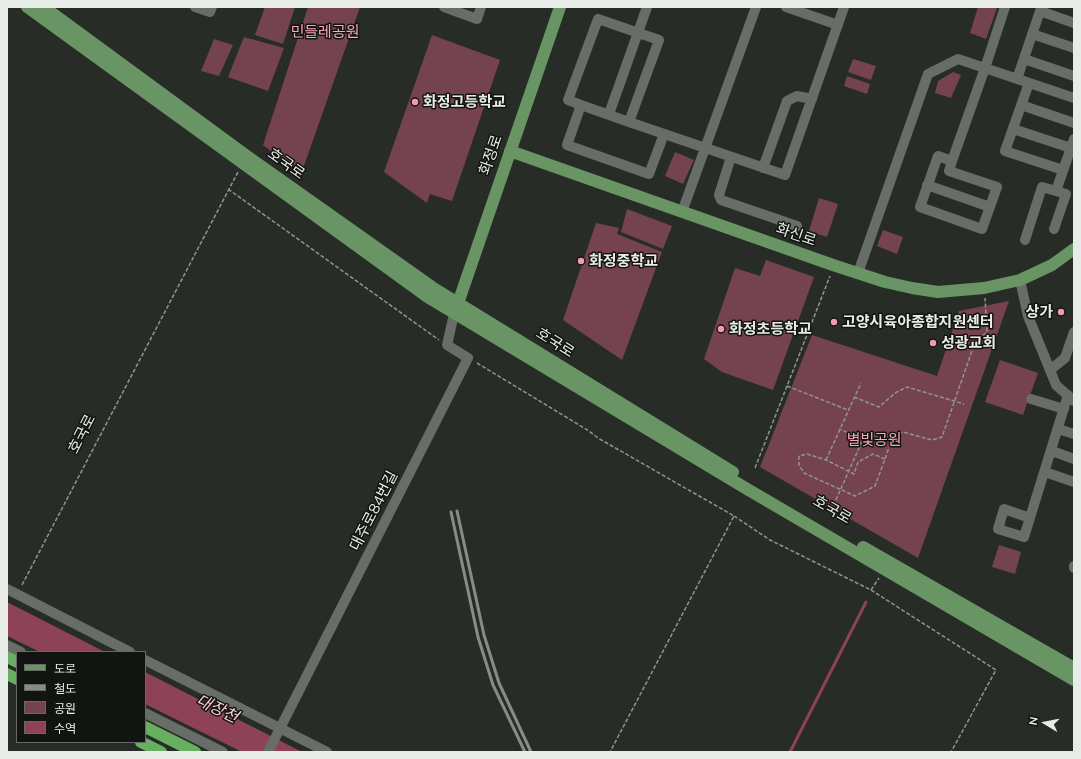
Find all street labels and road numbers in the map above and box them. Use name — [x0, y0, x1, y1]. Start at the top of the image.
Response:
street label: 화정로 — [476, 132, 506, 178]
street label: 호국로 — [264, 145, 308, 183]
street label: 화신로 — [773, 220, 819, 250]
street label: 호국로 — [533, 324, 577, 362]
street label: 호국로 — [65, 411, 99, 457]
street label: 대주로84번길 — [346, 468, 402, 554]
street label: 호국로 — [810, 492, 854, 528]

